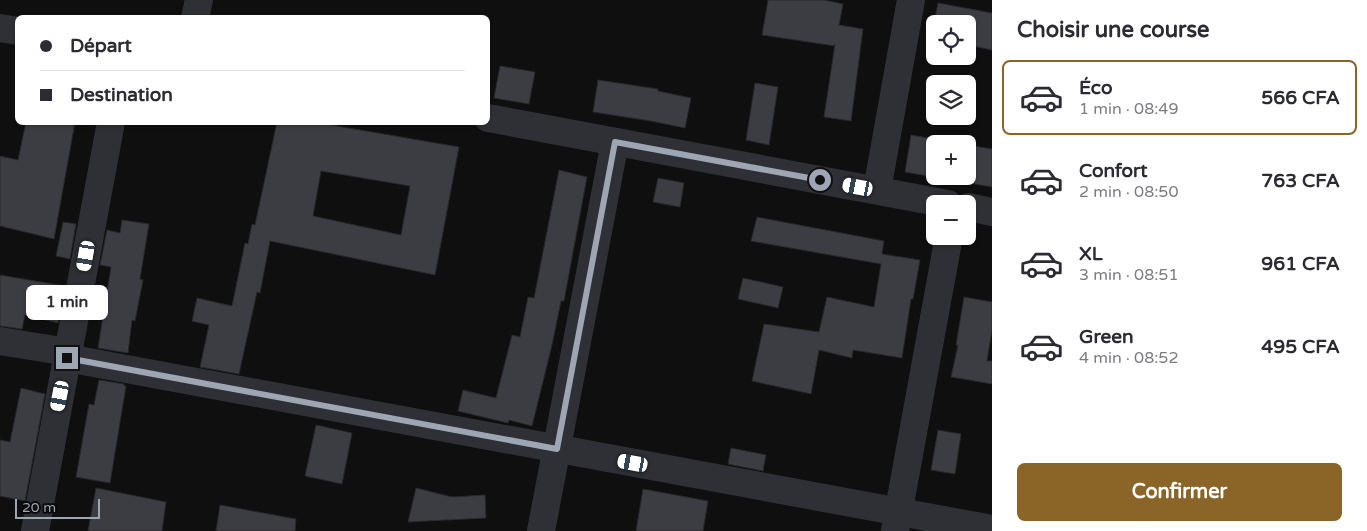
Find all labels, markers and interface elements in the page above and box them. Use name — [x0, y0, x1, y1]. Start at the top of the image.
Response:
map controls — [926, 15, 976, 245]
button: locate — [926, 15, 976, 65]
text: Choisir une course — [1017, 17, 1210, 43]
text: Départ — [70, 35, 132, 57]
button: layers — [926, 75, 976, 125]
icon: car — [1019, 75, 1064, 120]
text: Éco — [1079, 77, 1112, 99]
text: Destination — [70, 84, 173, 106]
text: 566 CFA — [1261, 87, 1340, 109]
text: 1 min · 08:49 — [1079, 99, 1178, 119]
button: + — [926, 135, 976, 185]
icon: car — [1019, 158, 1064, 203]
text: Confort — [1079, 160, 1148, 182]
route start — [809, 169, 831, 191]
text: 763 CFA — [1261, 170, 1340, 192]
car — [841, 177, 874, 197]
text: 2 min · 08:50 — [1079, 182, 1178, 202]
button: − — [926, 195, 976, 245]
car — [76, 240, 95, 272]
icon: car — [1019, 241, 1064, 286]
text: XL — [1079, 243, 1103, 265]
text: 961 CFA — [1261, 253, 1340, 275]
text: 3 min · 08:51 — [1079, 265, 1178, 285]
callout: 1 min — [26, 286, 108, 320]
text: 1 min — [46, 292, 88, 312]
icon: car — [1019, 324, 1064, 369]
text: Green — [1079, 326, 1133, 348]
text: 495 CFA — [1261, 336, 1340, 358]
route end — [56, 347, 78, 369]
text: 4 min · 08:52 — [1079, 348, 1178, 368]
car — [49, 380, 70, 412]
car — [616, 453, 649, 473]
button: Confirmer — [1017, 463, 1342, 521]
scale bar — [15, 496, 100, 519]
text: 20 m — [22, 499, 56, 516]

